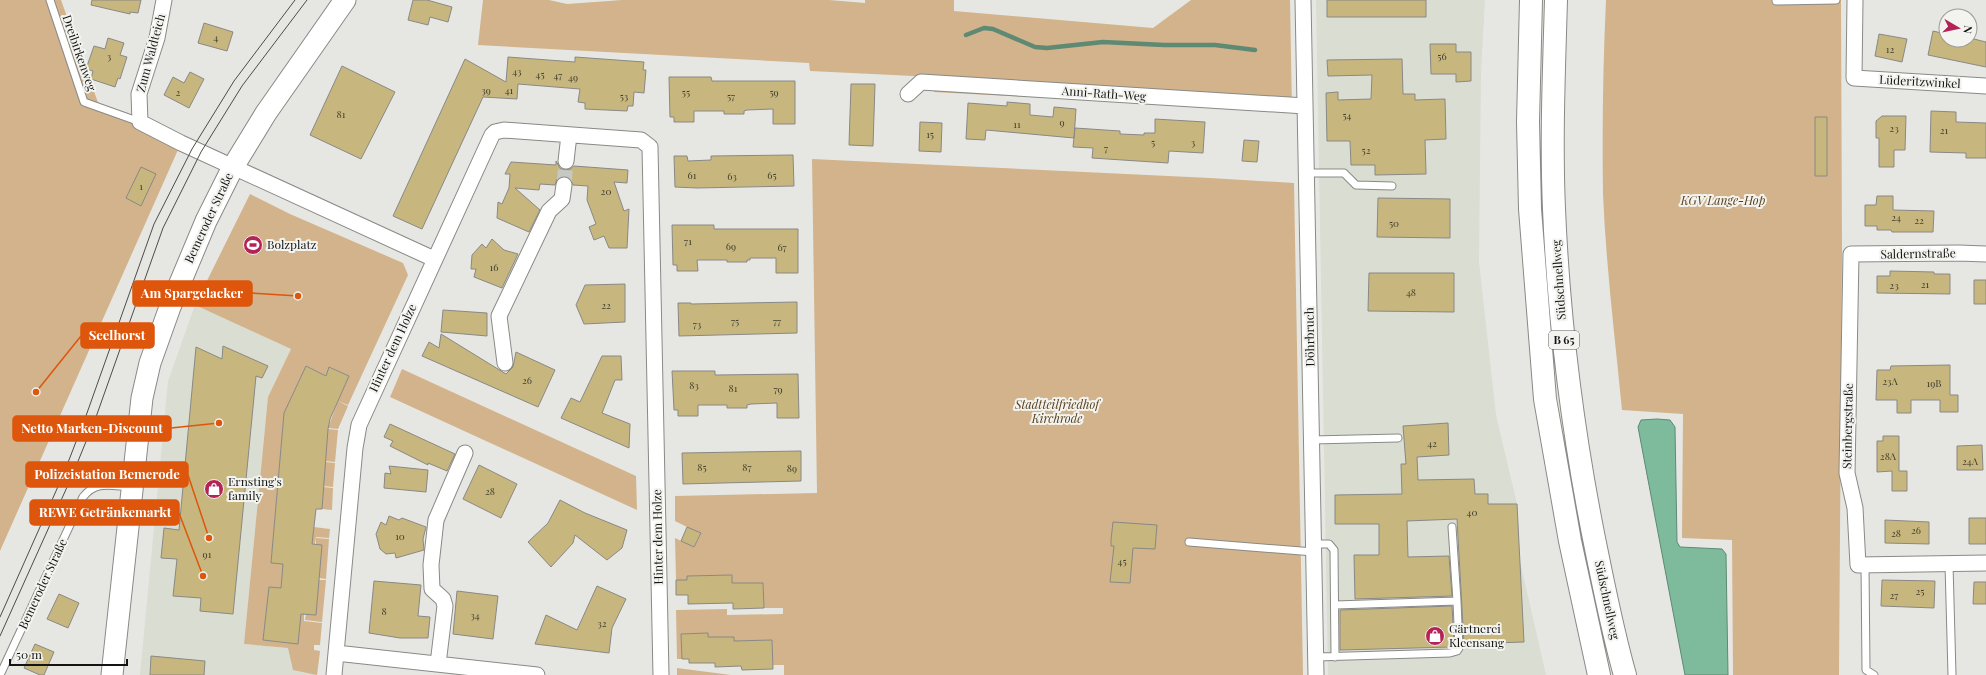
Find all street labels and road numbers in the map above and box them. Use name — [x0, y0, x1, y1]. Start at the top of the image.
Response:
street label: Dreibirkenweg — [59, 12, 101, 94]
street label: Zum Waldteich — [132, 12, 168, 94]
street label: Lüderitzwinkel — [1879, 71, 1962, 91]
street label: Anni-Rath-Weg — [1060, 82, 1147, 104]
street label: Bemeroder Straße — [180, 170, 236, 265]
street label: Südschnellweg — [1547, 239, 1569, 321]
street label: Saldernstraße — [1880, 244, 1956, 262]
street label: Hinter dem Holze — [365, 301, 420, 394]
street label: Döhrbruch — [1300, 307, 1318, 367]
road number: B 65 — [1549, 331, 1579, 349]
street label: Steinbergstraße — [1838, 383, 1856, 469]
street label: Hinter dem Holze — [648, 489, 666, 585]
street label: Bemeroder Straße — [14, 536, 70, 631]
street label: Südschnellweg — [1592, 559, 1624, 641]

